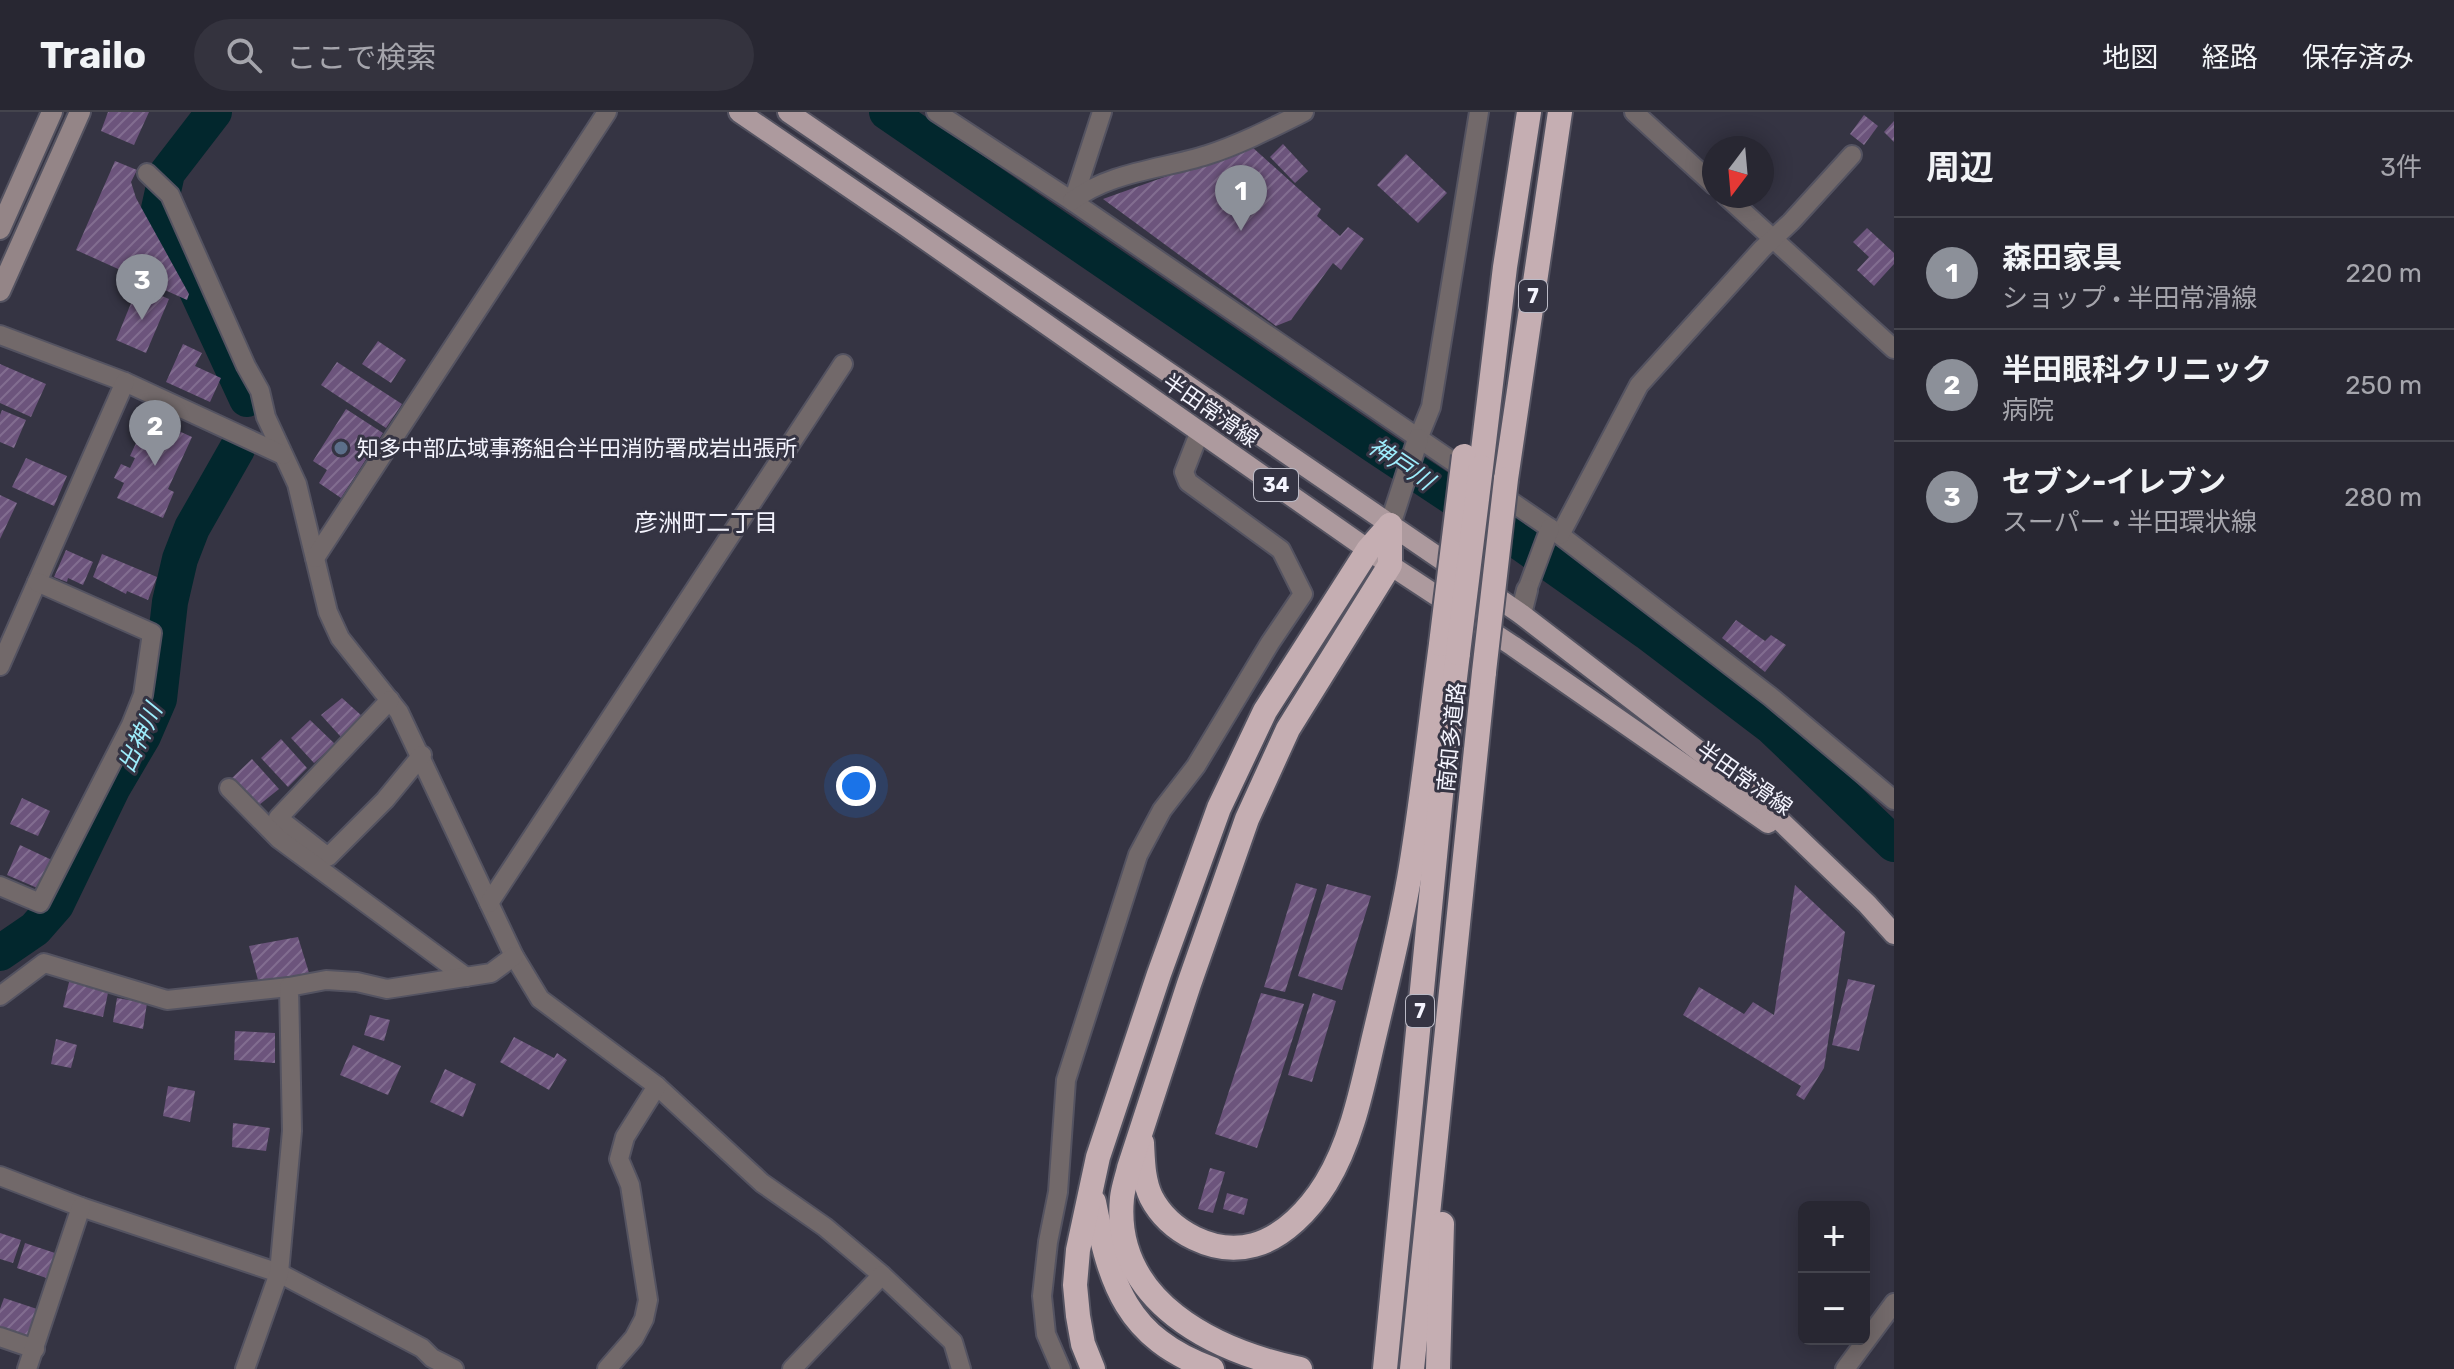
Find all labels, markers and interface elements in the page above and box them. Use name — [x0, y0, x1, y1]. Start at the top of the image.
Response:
search box — [194, 19, 754, 91]
text: Trailo — [40, 32, 146, 78]
icon: search — [222, 33, 266, 77]
text: ここで検索 — [286, 40, 436, 76]
text: 地図 — [2102, 41, 2158, 74]
text: 経路 — [2202, 41, 2258, 74]
text: 保存済み — [2302, 41, 2414, 74]
north arrow — [1702, 136, 1774, 208]
text: 周辺 — [1926, 147, 1994, 188]
text: 3件 — [2380, 152, 2422, 183]
pin: 1 — [1215, 165, 1267, 231]
text: 森田家具 — [2002, 240, 2122, 276]
pin: 3 — [116, 254, 168, 320]
text: 1 — [1946, 258, 1958, 289]
text: 220 m — [2345, 258, 2422, 289]
road number: 7 — [1519, 280, 1547, 312]
text: ショップ · 半田常滑線 — [2002, 283, 2257, 314]
text: 半田眼科クリニック — [2002, 352, 2272, 388]
street label: 半田常滑線 — [1158, 368, 1264, 453]
text: 2 — [1944, 370, 1960, 401]
text: 250 m — [2345, 370, 2422, 401]
text: 病院 — [2002, 395, 2054, 426]
pin: 2 — [129, 400, 181, 466]
water label: 神戸川 — [1363, 432, 1441, 497]
place label: 知多中部広域事務組合半田消防署成岩出張所 — [357, 435, 797, 462]
marker: 知多中部広域事務組合半田消防署成岩出張所 — [332, 439, 350, 457]
text: セブン-イレブン — [2002, 464, 2226, 500]
road number: 34 — [1254, 469, 1298, 501]
text: 3 — [1943, 482, 1961, 513]
text: 280 m — [2344, 482, 2422, 513]
text: スーパー · 半田環状線 — [2002, 507, 2257, 538]
district label: 彦洲町二丁目 — [634, 509, 778, 537]
street label: 南知多道路 — [1432, 681, 1471, 793]
water label: 出神川 — [112, 697, 169, 777]
street label: 半田常滑線 — [1692, 736, 1798, 821]
your location — [836, 766, 876, 806]
road number: 7 — [1406, 995, 1434, 1027]
map controls — [1798, 1201, 1870, 1345]
button: + — [1798, 1201, 1870, 1273]
button: − — [1798, 1273, 1870, 1345]

